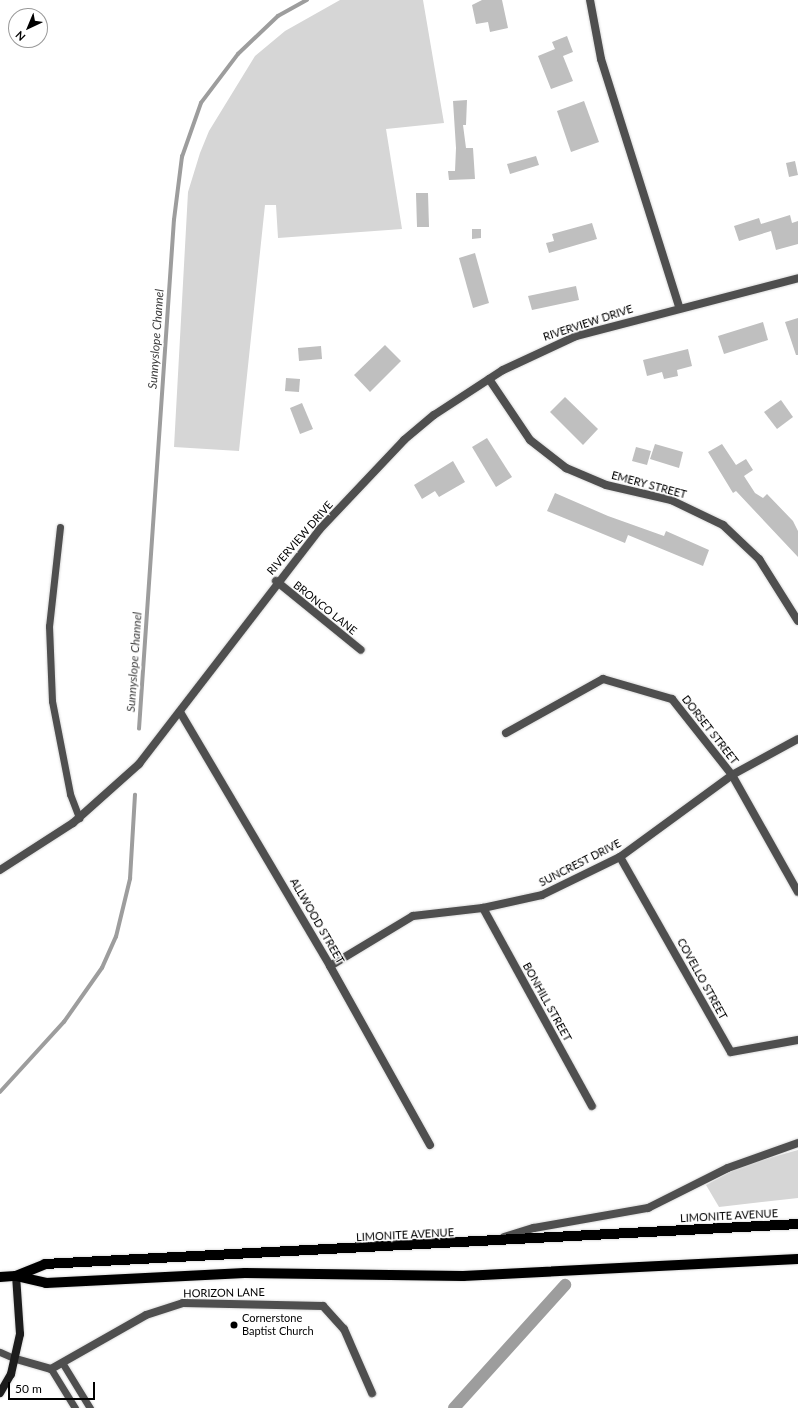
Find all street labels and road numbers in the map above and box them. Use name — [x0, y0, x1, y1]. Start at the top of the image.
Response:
street label: RIVERVIEW DRIVE — [541, 302, 635, 344]
street label: EMERY STREET — [610, 469, 688, 501]
street label: RIVERVIEW DRIVE — [264, 498, 336, 578]
street label: BRONCO LANE — [291, 578, 359, 638]
street label: DORSET STREET — [679, 693, 741, 767]
street label: SUNCREST DRIVE — [537, 837, 623, 889]
street label: ALLWOOD STREET — [287, 876, 347, 966]
street label: COVELLO STREET — [674, 936, 730, 1022]
street label: BONHILL STREET — [520, 960, 574, 1044]
street label: LIMONITE AVENUE — [680, 1207, 778, 1225]
street label: LIMONITE AVENUE — [356, 1226, 454, 1244]
street label: HORIZON LANE — [183, 1286, 265, 1300]

